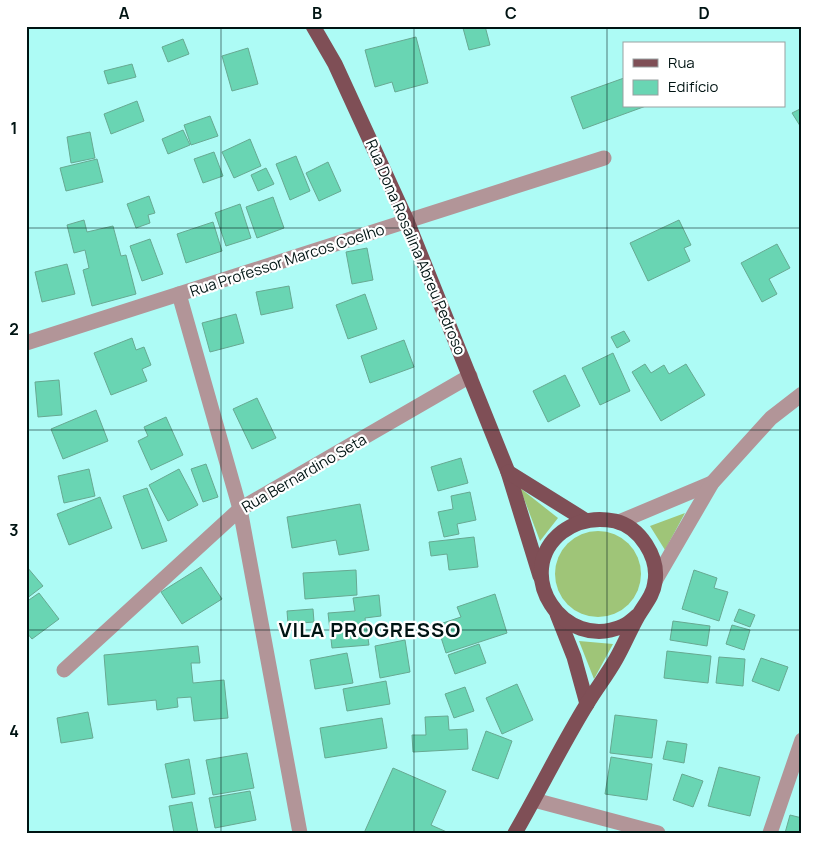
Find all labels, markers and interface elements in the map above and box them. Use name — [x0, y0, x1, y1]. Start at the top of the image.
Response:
text: A — [119, 2, 130, 24]
text: B — [312, 2, 322, 24]
text: C — [505, 2, 517, 24]
text: D — [698, 2, 710, 24]
legend — [623, 42, 786, 108]
text: Rua — [668, 52, 695, 73]
text: Edifício — [668, 76, 719, 97]
text: 1 — [10, 117, 18, 139]
street label: Rua Dona Rosalina Abreu Pedroso — [361, 136, 471, 358]
street label: Rua Professor Marcos Coelho — [187, 219, 387, 301]
text: 2 — [9, 318, 19, 340]
street label: Rua Bernardino Seta — [238, 429, 370, 517]
text: 3 — [9, 519, 19, 541]
district label: VILA PROGRESSO — [279, 616, 461, 643]
text: 4 — [9, 720, 19, 742]

